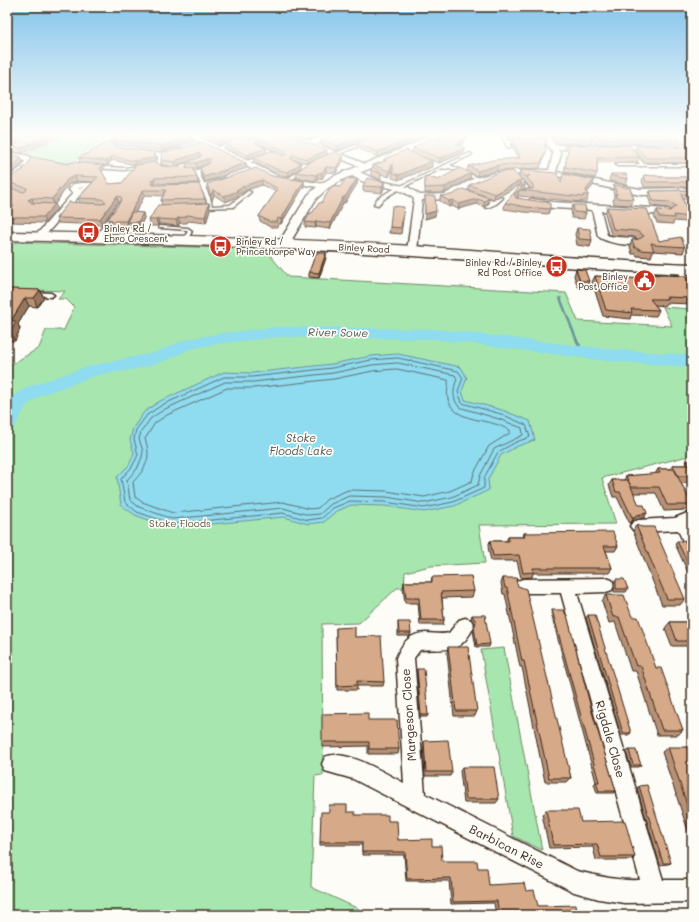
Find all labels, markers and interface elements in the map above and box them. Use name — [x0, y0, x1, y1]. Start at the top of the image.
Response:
bus stop icon: Binley Rd / Ebro Crescent — [76, 220, 102, 246]
place label: Binley Rd / Ebro Crescent — [104, 223, 168, 244]
bus stop icon: Binley Rd / Princethorpe Way — [207, 233, 233, 259]
place label: Binley Rd / Princethorpe Way — [236, 236, 316, 257]
street label: Binley Road — [338, 241, 390, 255]
bus stop icon: Binley Rd / Binley Rd Post Office — [544, 254, 570, 280]
place label: Binley Rd / Binley Rd Post Office — [465, 257, 542, 278]
public building icon: Binley Post Office — [631, 268, 657, 294]
place label: Binley Post Office — [578, 271, 628, 292]
water label: River Sowe — [308, 324, 368, 340]
water label: Stoke Floods Lake — [269, 430, 333, 458]
park label: Stoke Floods — [149, 516, 211, 530]
street label: Margeson Close — [397, 668, 419, 762]
street label: Rigdale Close — [592, 699, 630, 779]
street label: Barbican Rise — [467, 820, 547, 872]

